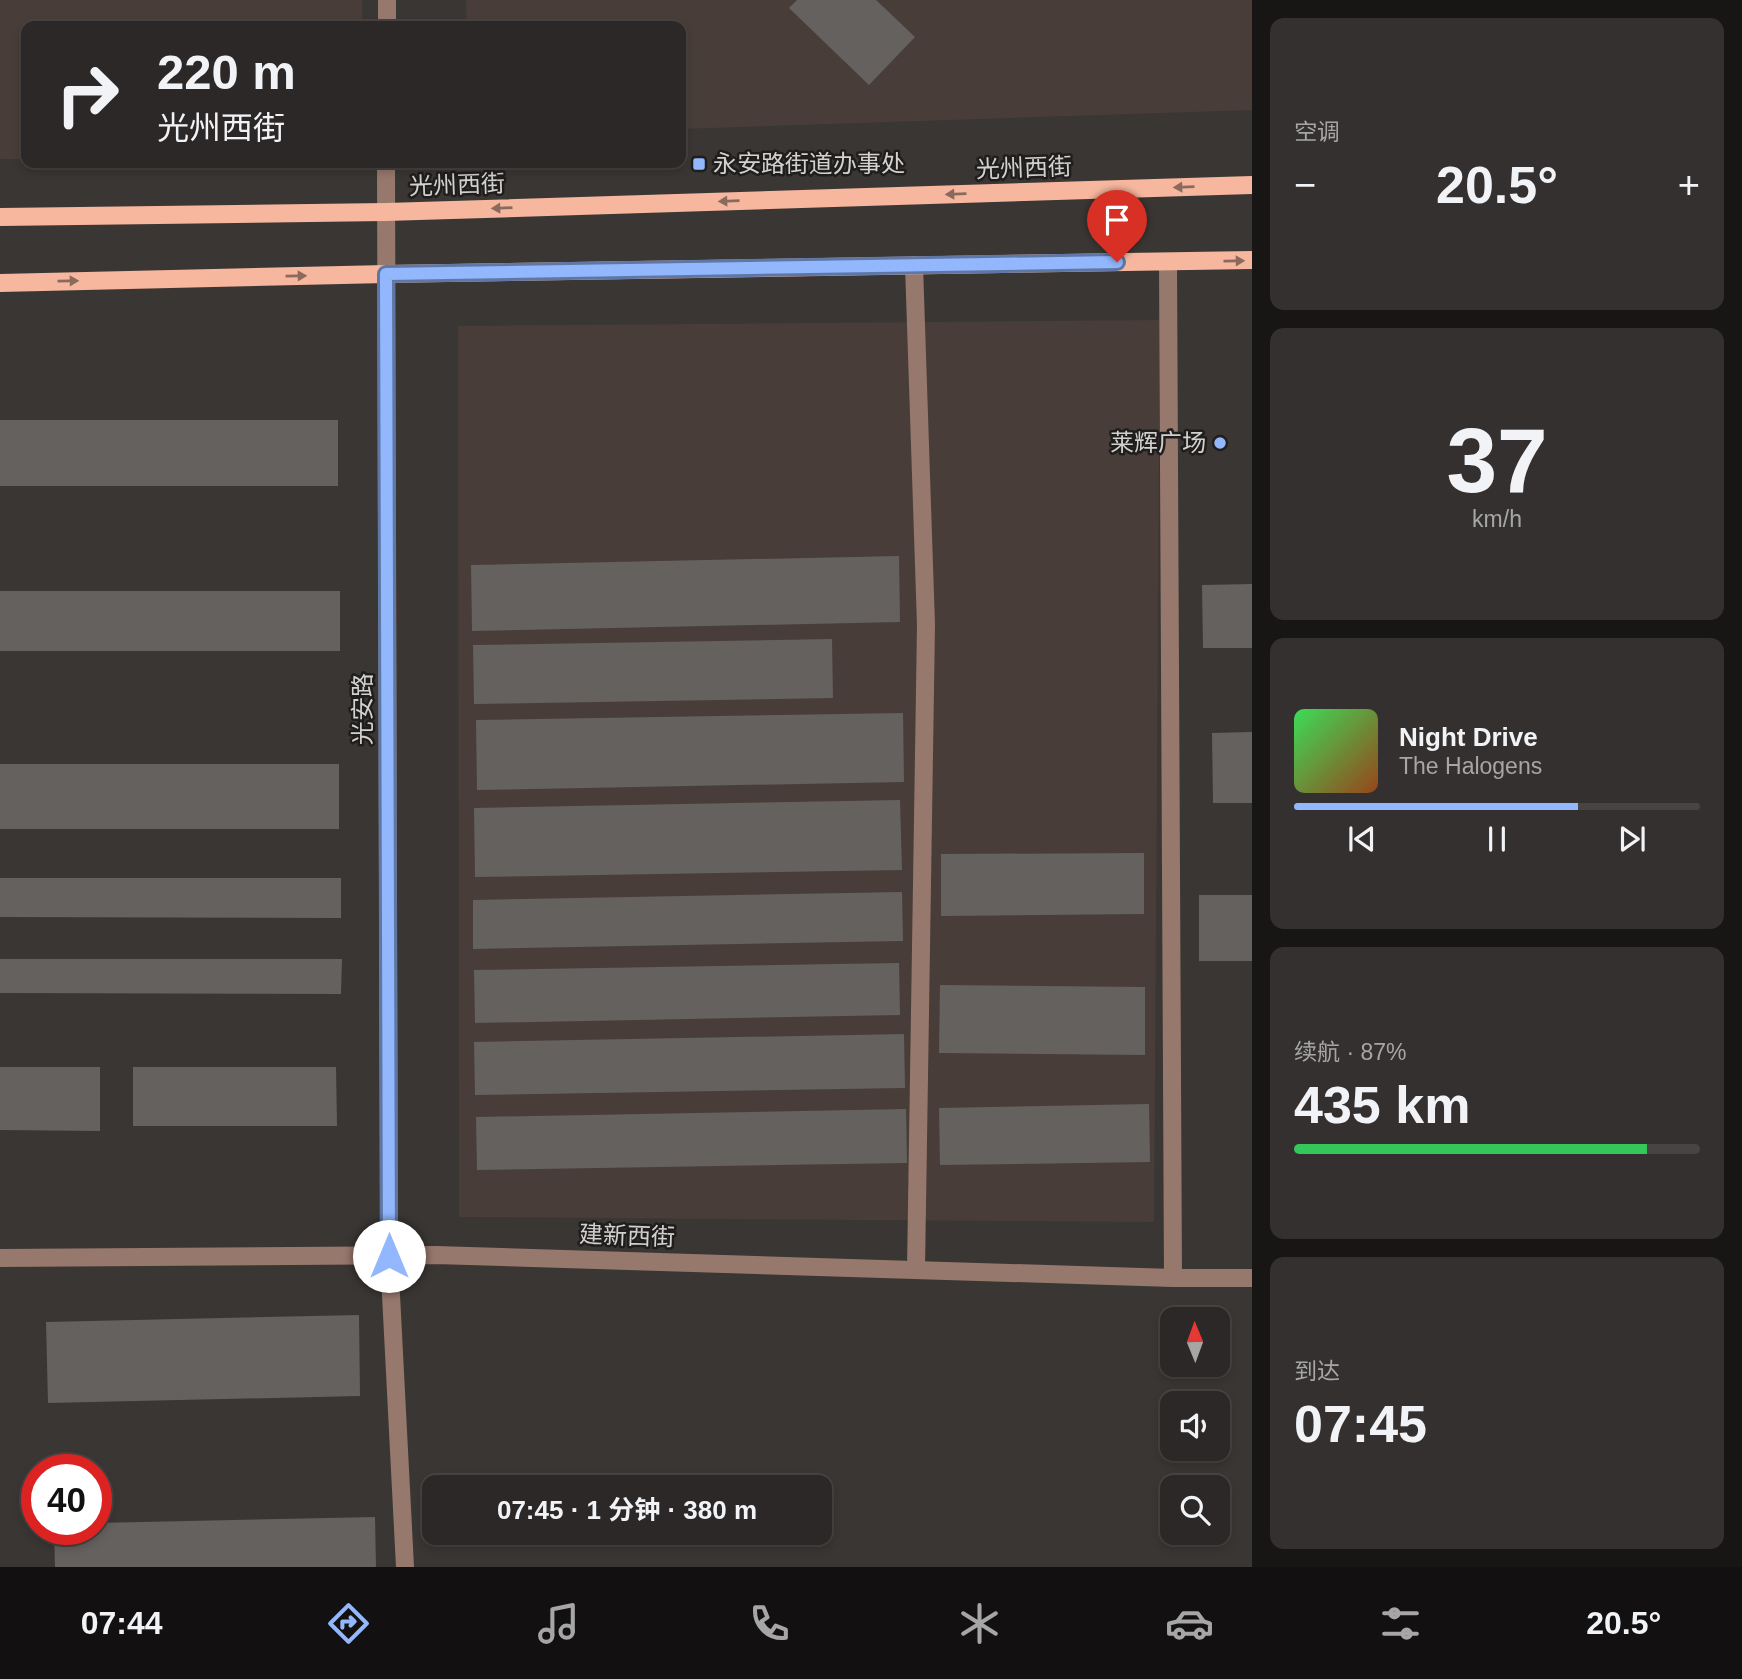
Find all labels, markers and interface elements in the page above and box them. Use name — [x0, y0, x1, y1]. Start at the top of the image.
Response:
text: 220 m — [157, 45, 296, 99]
icon: right — [42, 49, 133, 140]
text: 光州西街 — [157, 110, 285, 146]
text: 空调 — [1294, 119, 1340, 145]
place label: 永安路街道办事处 — [713, 150, 905, 177]
street label: 光州西街 — [976, 152, 1072, 183]
marker: 永安路街道办事处 — [691, 156, 707, 172]
text: 20.5° — [1436, 156, 1558, 214]
text: − — [1294, 164, 1316, 206]
text: + — [1678, 164, 1700, 206]
street label: 光州西街 — [409, 169, 505, 200]
one-way arrow — [1173, 182, 1195, 193]
one-way arrow — [945, 189, 967, 200]
pin — [1087, 190, 1147, 262]
one-way arrow — [718, 196, 740, 207]
icon: arrive — [1098, 201, 1136, 239]
one-way arrow — [490, 203, 512, 214]
one-way arrow — [1223, 255, 1245, 266]
one-way arrow — [285, 270, 307, 282]
one-way arrow — [57, 275, 79, 287]
text: 37 — [1446, 410, 1548, 511]
place label: 莱辉广场 — [1110, 429, 1206, 456]
marker: 莱辉广场 — [1212, 435, 1228, 451]
text: km/h — [1472, 506, 1522, 532]
street label: 光安路 — [349, 673, 376, 745]
text: Night Drive — [1399, 722, 1538, 752]
text: The Halogens — [1399, 753, 1542, 779]
icon: previous — [1343, 820, 1381, 858]
icon: pause — [1478, 820, 1516, 858]
icon: next — [1613, 820, 1651, 858]
text: 续航 · 87% — [1294, 1039, 1406, 1065]
text: 435 km — [1294, 1076, 1470, 1134]
position arrow — [352, 1219, 426, 1293]
street label: 建新西街 — [579, 1220, 675, 1251]
north arrow — [1160, 1307, 1230, 1377]
map controls — [1160, 1307, 1230, 1545]
text: 到达 — [1294, 1358, 1340, 1384]
button: sound — [1160, 1391, 1230, 1461]
text: 07:45 — [1294, 1395, 1427, 1453]
speed limit sign: 40 — [21, 1454, 112, 1545]
button: search — [1160, 1475, 1230, 1545]
text: 07:45 · 1 分钟 · 380 m — [497, 1495, 757, 1525]
icon: directions — [324, 1599, 373, 1648]
icon: music — [534, 1599, 583, 1648]
icon: phone — [745, 1599, 794, 1648]
icon: climate — [955, 1599, 1004, 1648]
icon: car — [1165, 1599, 1214, 1648]
icon: filters — [1376, 1599, 1425, 1648]
text: 07:44 — [81, 1605, 163, 1641]
text: 20.5° — [1586, 1605, 1661, 1641]

